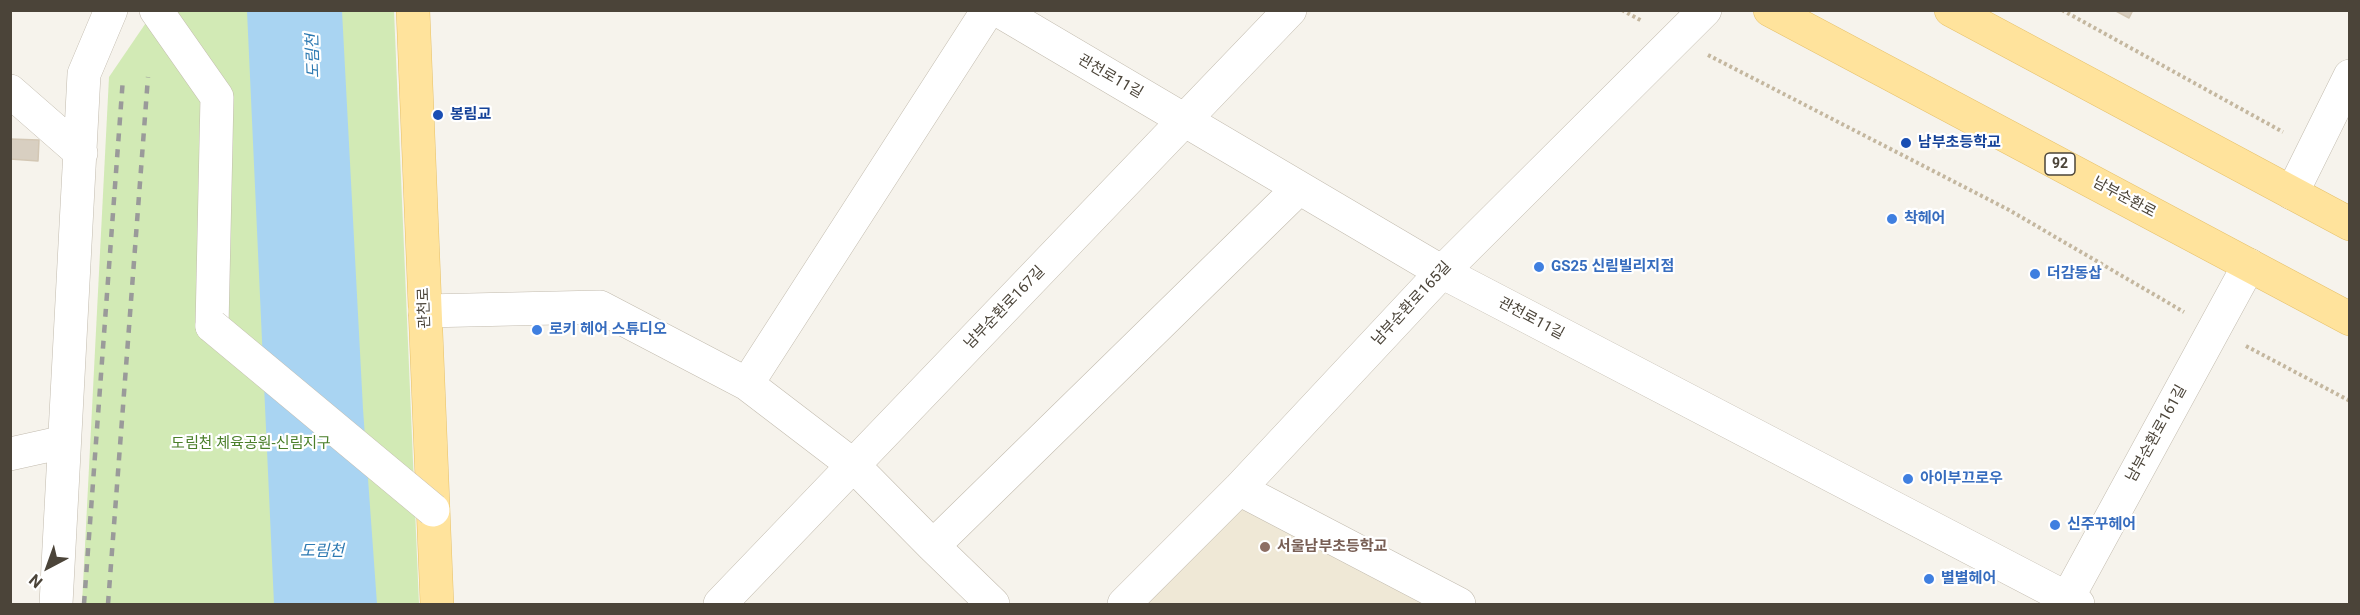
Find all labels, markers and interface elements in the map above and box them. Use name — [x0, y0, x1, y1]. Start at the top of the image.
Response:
water label: 도림천 — [304, 34, 324, 78]
street label: 관천로11길 — [1074, 51, 1146, 103]
place label: 봉림교 — [450, 106, 491, 124]
marker: 봉림교 — [431, 108, 445, 122]
place label: 남부초등학교 — [1918, 134, 2001, 152]
marker: 남부초등학교 — [1899, 136, 1913, 150]
road number: 92 — [2045, 153, 2075, 175]
street label: 남부순환로 — [2089, 174, 2159, 222]
place label: 착헤어 — [1904, 210, 1945, 228]
marker: 착헤어 — [1885, 212, 1899, 226]
street label: 남부순환로165길 — [1369, 258, 1455, 350]
place label: GS25 신림빌리지점 — [1551, 258, 1674, 276]
marker: GS25 신림빌리지점 — [1532, 260, 1546, 274]
street label: 남부순환로167길 — [961, 263, 1049, 353]
place label: 더감동삽 — [2047, 265, 2102, 283]
marker: 더감동삽 — [2028, 267, 2042, 281]
street label: 관천로 — [415, 287, 435, 329]
street label: 관천로11길 — [1495, 294, 1567, 344]
place label: 로키 헤어 스튜디오 — [549, 321, 667, 339]
marker: 로키 헤어 스튜디오 — [530, 323, 544, 337]
street label: 남부순환로161길 — [2123, 382, 2191, 486]
park label: 도림천 체육공원-신림지구 — [171, 435, 331, 453]
place label: 아이부끄로우 — [1920, 470, 2003, 488]
marker: 아이부끄로우 — [1901, 472, 1915, 486]
place label: 신주꾸헤어 — [2067, 516, 2136, 534]
marker: 신주꾸헤어 — [2048, 518, 2062, 532]
north arrow — [18, 537, 78, 597]
place label: 서울남부초등학교 — [1277, 538, 1387, 556]
marker: 서울남부초등학교 — [1258, 540, 1272, 554]
water label: 도림천 — [300, 542, 344, 562]
text: N — [25, 570, 46, 592]
place label: 별별헤어 — [1941, 570, 1996, 588]
marker: 별별헤어 — [1922, 572, 1936, 586]

